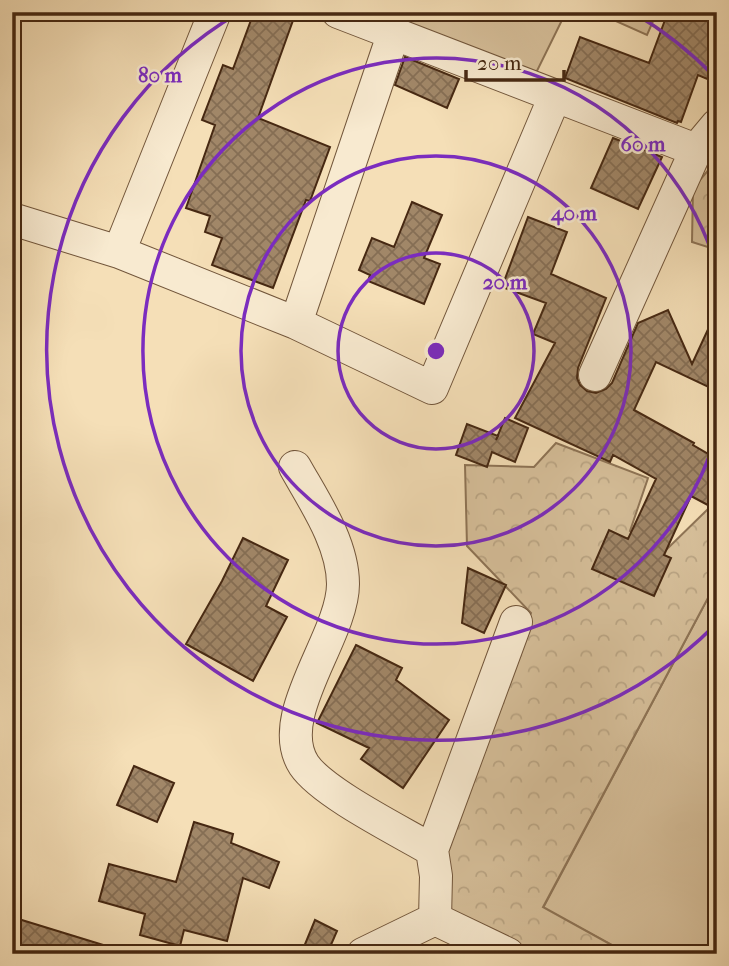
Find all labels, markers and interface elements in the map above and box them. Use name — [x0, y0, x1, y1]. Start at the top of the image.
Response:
scale bar — [466, 38, 564, 82]
text: 20 m — [477, 51, 522, 75]
text: 80 m — [138, 63, 183, 87]
text: 60 m — [621, 132, 666, 156]
text: 40 m — [550, 201, 598, 226]
text: 20 m — [483, 270, 528, 294]
centre of rings — [424, 339, 448, 363]

